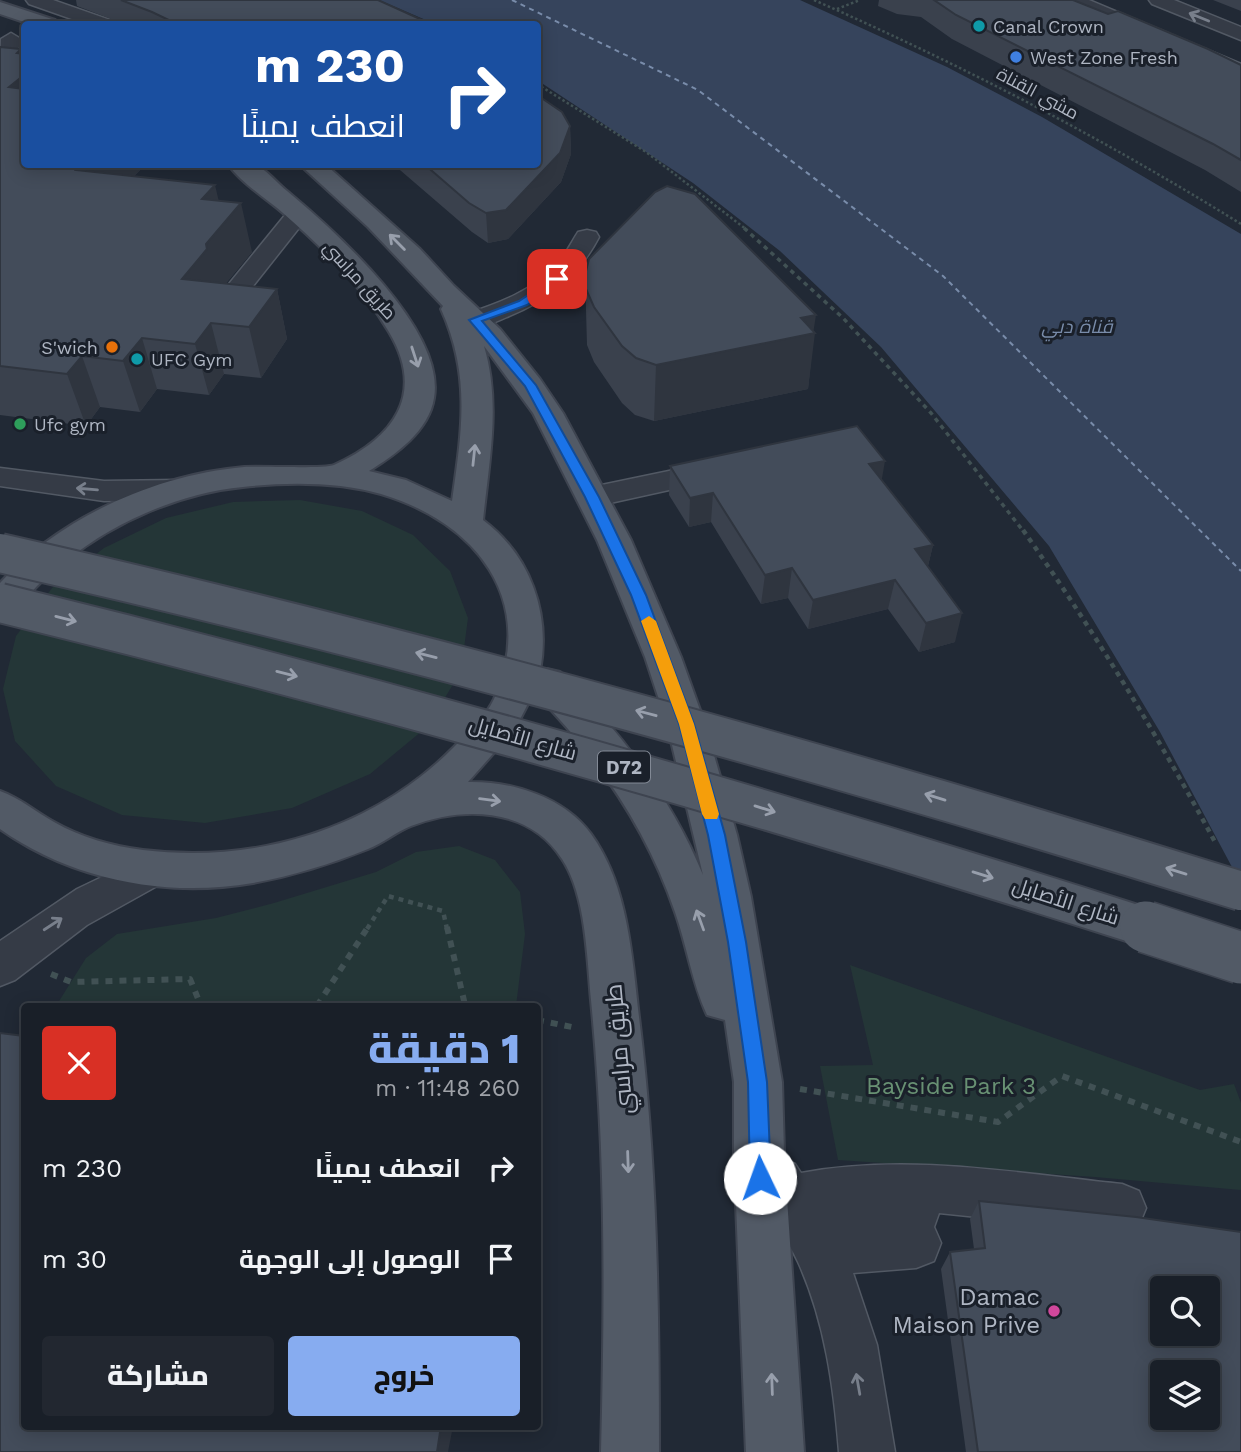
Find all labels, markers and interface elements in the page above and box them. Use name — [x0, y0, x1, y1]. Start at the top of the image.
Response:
one-way arrow — [1189, 10, 1211, 23]
place label: Canal Crown — [993, 16, 1104, 37]
marker: Canal Crown — [971, 18, 987, 34]
text: 230 m — [255, 36, 405, 94]
place label: West Zone Fresh — [1030, 47, 1178, 68]
icon: right — [429, 49, 520, 140]
marker: West Zone Fresh — [1008, 49, 1024, 65]
street label: مشي القناة — [992, 63, 1083, 126]
text: انعطف يمينًا — [240, 107, 405, 145]
one-way arrow — [389, 233, 406, 250]
street label: طريق مراسي — [317, 237, 401, 325]
pin — [527, 249, 587, 309]
icon: arrive — [538, 260, 576, 298]
water label: قناة دبي — [1041, 315, 1114, 342]
place label: S'wich — [41, 337, 98, 358]
marker: S'wich — [104, 339, 120, 355]
one-way arrow — [409, 346, 422, 368]
place label: UFC Gym — [151, 349, 232, 370]
marker: UFC Gym — [129, 351, 145, 367]
place label: Ufc gym — [34, 414, 106, 435]
marker: Ufc gym — [12, 416, 28, 432]
one-way arrow — [467, 444, 480, 466]
one-way arrow — [76, 482, 99, 495]
one-way arrow — [54, 613, 77, 626]
one-way arrow — [415, 648, 438, 661]
one-way arrow — [275, 668, 298, 681]
one-way arrow — [635, 706, 657, 719]
street label: شارع الأصايل — [466, 711, 580, 767]
road number: D72 — [598, 752, 650, 782]
one-way arrow — [924, 789, 946, 802]
one-way arrow — [478, 794, 501, 807]
one-way arrow — [754, 803, 776, 816]
one-way arrow — [1165, 864, 1187, 877]
one-way arrow — [972, 869, 994, 882]
street label: شارع الأصايل — [1009, 872, 1123, 932]
one-way arrow — [693, 910, 705, 932]
one-way arrow — [43, 917, 62, 932]
street label: طريق مراسي — [599, 982, 643, 1115]
text: 1 دقيقة — [368, 1024, 520, 1073]
button: close — [42, 1026, 116, 1100]
park label: Bayside Park 3 — [866, 1072, 1036, 1100]
text: 260 m · 11:48 — [375, 1075, 520, 1102]
position arrow — [723, 1141, 797, 1215]
icon: right — [482, 1149, 520, 1187]
one-way arrow — [622, 1150, 635, 1173]
text: 230 m — [42, 1153, 122, 1183]
text: انعطف يمينًا — [315, 1153, 461, 1183]
icon: arrive — [482, 1240, 520, 1278]
text: 30 m — [42, 1244, 107, 1274]
text: الوصول إلى الوجهة — [239, 1244, 461, 1274]
map controls — [1150, 1276, 1220, 1430]
button: search — [1150, 1276, 1220, 1346]
place label: Damac Maison Prive — [892, 1283, 1040, 1339]
marker: Damac Maison Prive — [1046, 1303, 1062, 1319]
button: مشاركة — [42, 1336, 274, 1416]
button: خروج — [288, 1336, 520, 1416]
button: layers — [1150, 1360, 1220, 1430]
one-way arrow — [765, 1373, 778, 1396]
one-way arrow — [851, 1374, 864, 1396]

